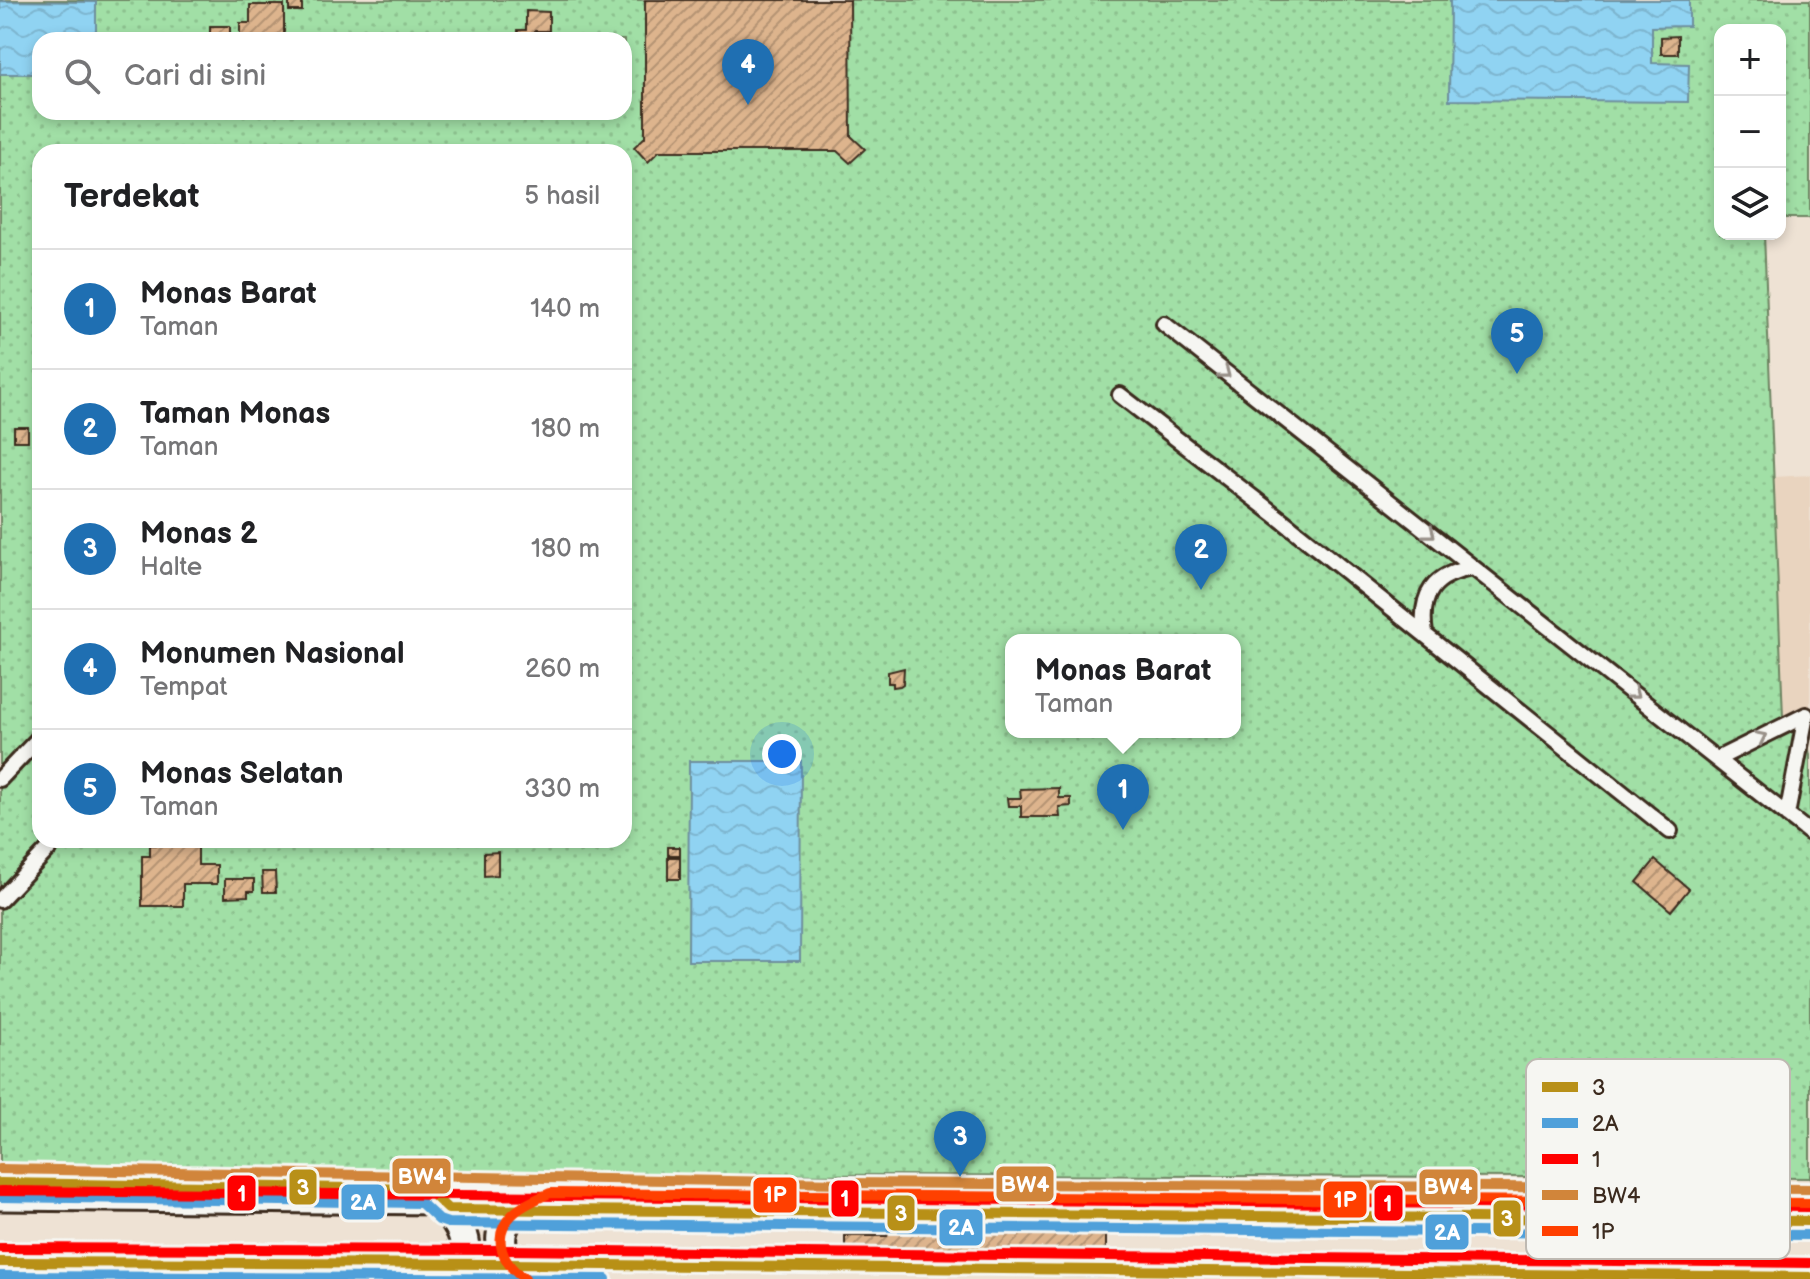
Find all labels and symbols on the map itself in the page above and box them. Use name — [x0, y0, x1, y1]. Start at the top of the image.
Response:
pin: 4 — [722, 39, 774, 105]
pin: 5 — [1491, 308, 1543, 374]
one-way arrow — [1216, 363, 1231, 377]
pin: 2 — [1175, 524, 1227, 590]
one-way arrow — [1421, 524, 1436, 538]
one-way arrow — [1625, 684, 1639, 699]
one-way arrow — [1753, 731, 1768, 747]
your location — [762, 734, 802, 774]
pin: 1 — [1097, 764, 1149, 830]
legend — [1526, 1059, 1790, 1259]
text: 3 — [1592, 1075, 1606, 1102]
pin: 3 — [934, 1111, 986, 1177]
text: 2A — [1592, 1111, 1619, 1138]
text: 1 — [1592, 1147, 1601, 1174]
line badge: BW4 — [391, 1157, 452, 1195]
text: BW4 — [398, 1164, 446, 1191]
line badge: BW4 — [995, 1165, 1055, 1203]
line badge: 3 — [288, 1168, 318, 1206]
line badge: BW4 — [1418, 1168, 1479, 1206]
text: BW4 — [1001, 1172, 1049, 1199]
line badge: 1 — [226, 1174, 257, 1212]
text: BW4 — [1424, 1174, 1472, 1201]
text: 3 — [297, 1175, 310, 1202]
line badge: 1P — [752, 1176, 798, 1214]
line badge: 1 — [830, 1179, 860, 1218]
line badge: 1P — [1322, 1180, 1368, 1219]
text: 1 — [237, 1181, 247, 1208]
text: 1P — [763, 1182, 787, 1209]
line badge: 2A — [340, 1183, 386, 1221]
text: BW4 — [1592, 1183, 1641, 1210]
line badge: 1 — [1373, 1184, 1404, 1222]
text: 1 — [840, 1186, 850, 1213]
text: 1P — [1333, 1187, 1357, 1214]
text: 2A — [350, 1190, 377, 1217]
text: 1 — [1383, 1191, 1393, 1218]
line badge: 3 — [886, 1194, 916, 1232]
line badge: 3 — [1492, 1199, 1522, 1238]
text: 3 — [895, 1201, 908, 1228]
text: 3 — [1501, 1206, 1514, 1233]
line badge: 2A — [938, 1208, 984, 1247]
line badge: 2A — [1424, 1213, 1470, 1251]
text: 2A — [948, 1215, 975, 1242]
text: 1P — [1592, 1219, 1615, 1246]
text: 2A — [1434, 1220, 1461, 1247]

